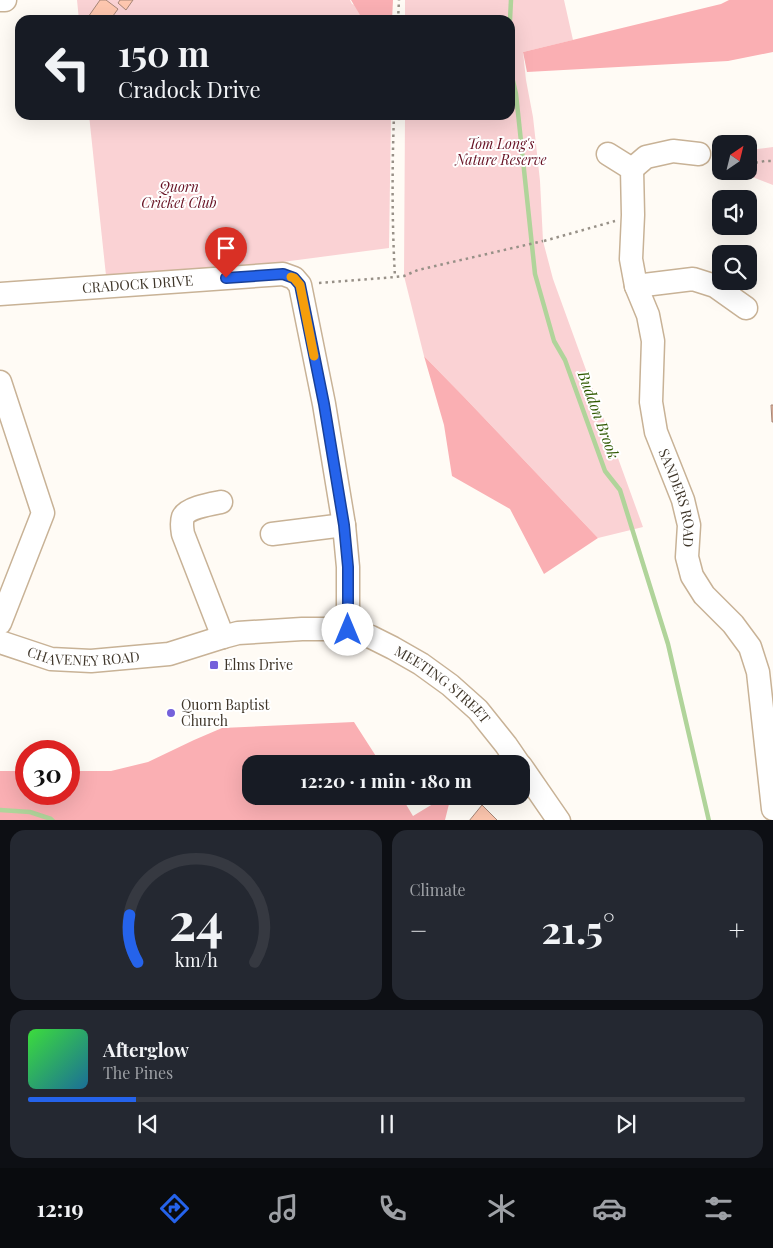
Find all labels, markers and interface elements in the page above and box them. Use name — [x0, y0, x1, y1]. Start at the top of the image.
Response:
text: 150 m — [118, 29, 209, 76]
icon: left — [35, 35, 100, 100]
text: Cradock Drive — [118, 74, 261, 104]
park label: Tom Long's Nature Reserve — [453, 134, 547, 169]
north arrow — [712, 135, 758, 180]
map controls — [712, 135, 757, 290]
park label: Quorn Cricket Club — [141, 177, 217, 212]
button: sound — [712, 190, 757, 235]
pin — [205, 227, 247, 278]
icon: arrive — [212, 234, 240, 262]
button: search — [712, 245, 757, 290]
street label: CRADOCK DRIVE — [81, 270, 194, 297]
water label: Buddon Brook — [573, 367, 624, 462]
street label: SANDERS ROAD — [655, 446, 700, 548]
position arrow — [321, 603, 373, 655]
street label: MEETING STREET — [391, 641, 495, 727]
street label: CHAVENEY ROAD — [25, 642, 140, 670]
place label: Elms Drive — [224, 655, 293, 674]
marker: Elms Drive — [208, 659, 220, 671]
place label: Quorn Baptist Church — [181, 695, 270, 730]
marker: Quorn Baptist Church — [165, 707, 177, 719]
speed limit sign: 30 — [15, 740, 80, 805]
text: 12:20 · 1 min · 180 m — [300, 767, 472, 793]
text: Climate — [410, 879, 466, 900]
text: 24 — [168, 885, 223, 954]
text: 21.5° — [541, 903, 615, 954]
text: − — [410, 911, 428, 948]
text: + — [729, 911, 745, 948]
text: km/h — [174, 948, 218, 971]
text: Afterglow — [103, 1036, 189, 1062]
text: The Pines — [103, 1062, 173, 1083]
icon: previous — [134, 1110, 162, 1138]
icon: pause — [373, 1110, 401, 1138]
icon: next — [612, 1110, 640, 1138]
icon: directions — [157, 1191, 192, 1226]
icon: music — [266, 1191, 301, 1226]
icon: phone — [375, 1191, 410, 1226]
icon: climate — [484, 1191, 519, 1226]
icon: car — [592, 1191, 627, 1226]
icon: filters — [701, 1191, 736, 1226]
text: 12:19 — [37, 1193, 84, 1223]

